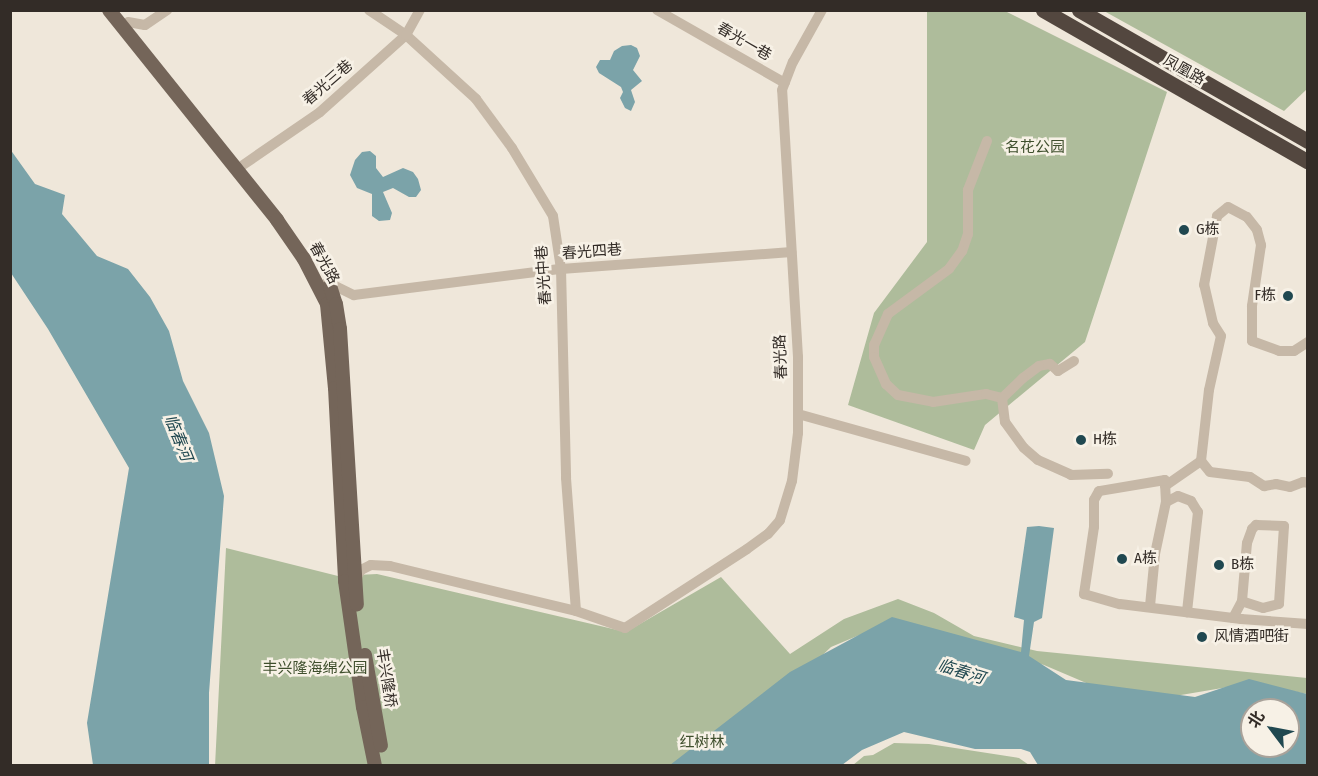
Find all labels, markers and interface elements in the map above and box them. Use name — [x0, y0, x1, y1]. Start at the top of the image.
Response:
street label: 春光一巷 — [714, 19, 774, 65]
street label: 凤凰路 — [1160, 51, 1208, 89]
street label: 春光三巷 — [299, 57, 357, 109]
park label: 名花公园 — [1005, 139, 1065, 157]
place label: G栋 — [1196, 221, 1220, 239]
marker: G栋 — [1177, 223, 1191, 237]
street label: 春光路 — [305, 239, 343, 287]
street label: 春光四巷 — [561, 241, 623, 263]
street label: 春光中巷 — [533, 244, 555, 306]
place label: F栋 — [1254, 287, 1276, 305]
marker: F栋 — [1281, 289, 1295, 303]
street label: 春光路 — [771, 334, 791, 380]
water label: 临春河 — [160, 412, 196, 464]
place label: H栋 — [1093, 431, 1117, 449]
marker: H栋 — [1074, 433, 1088, 447]
place label: A栋 — [1134, 550, 1157, 568]
marker: A栋 — [1115, 552, 1129, 566]
place label: B栋 — [1231, 556, 1254, 574]
marker: B栋 — [1212, 558, 1226, 572]
place label: 风情酒吧街 — [1214, 628, 1289, 646]
marker: 风情酒吧街 — [1195, 630, 1209, 644]
street label: 丰兴隆桥 — [372, 647, 400, 709]
water label: 临春河 — [935, 656, 987, 688]
park label: 丰兴隆海绵公园 — [263, 660, 367, 678]
north arrow — [1240, 698, 1300, 758]
text: 北 — [1244, 707, 1268, 731]
park label: 红树林 — [680, 734, 724, 752]

